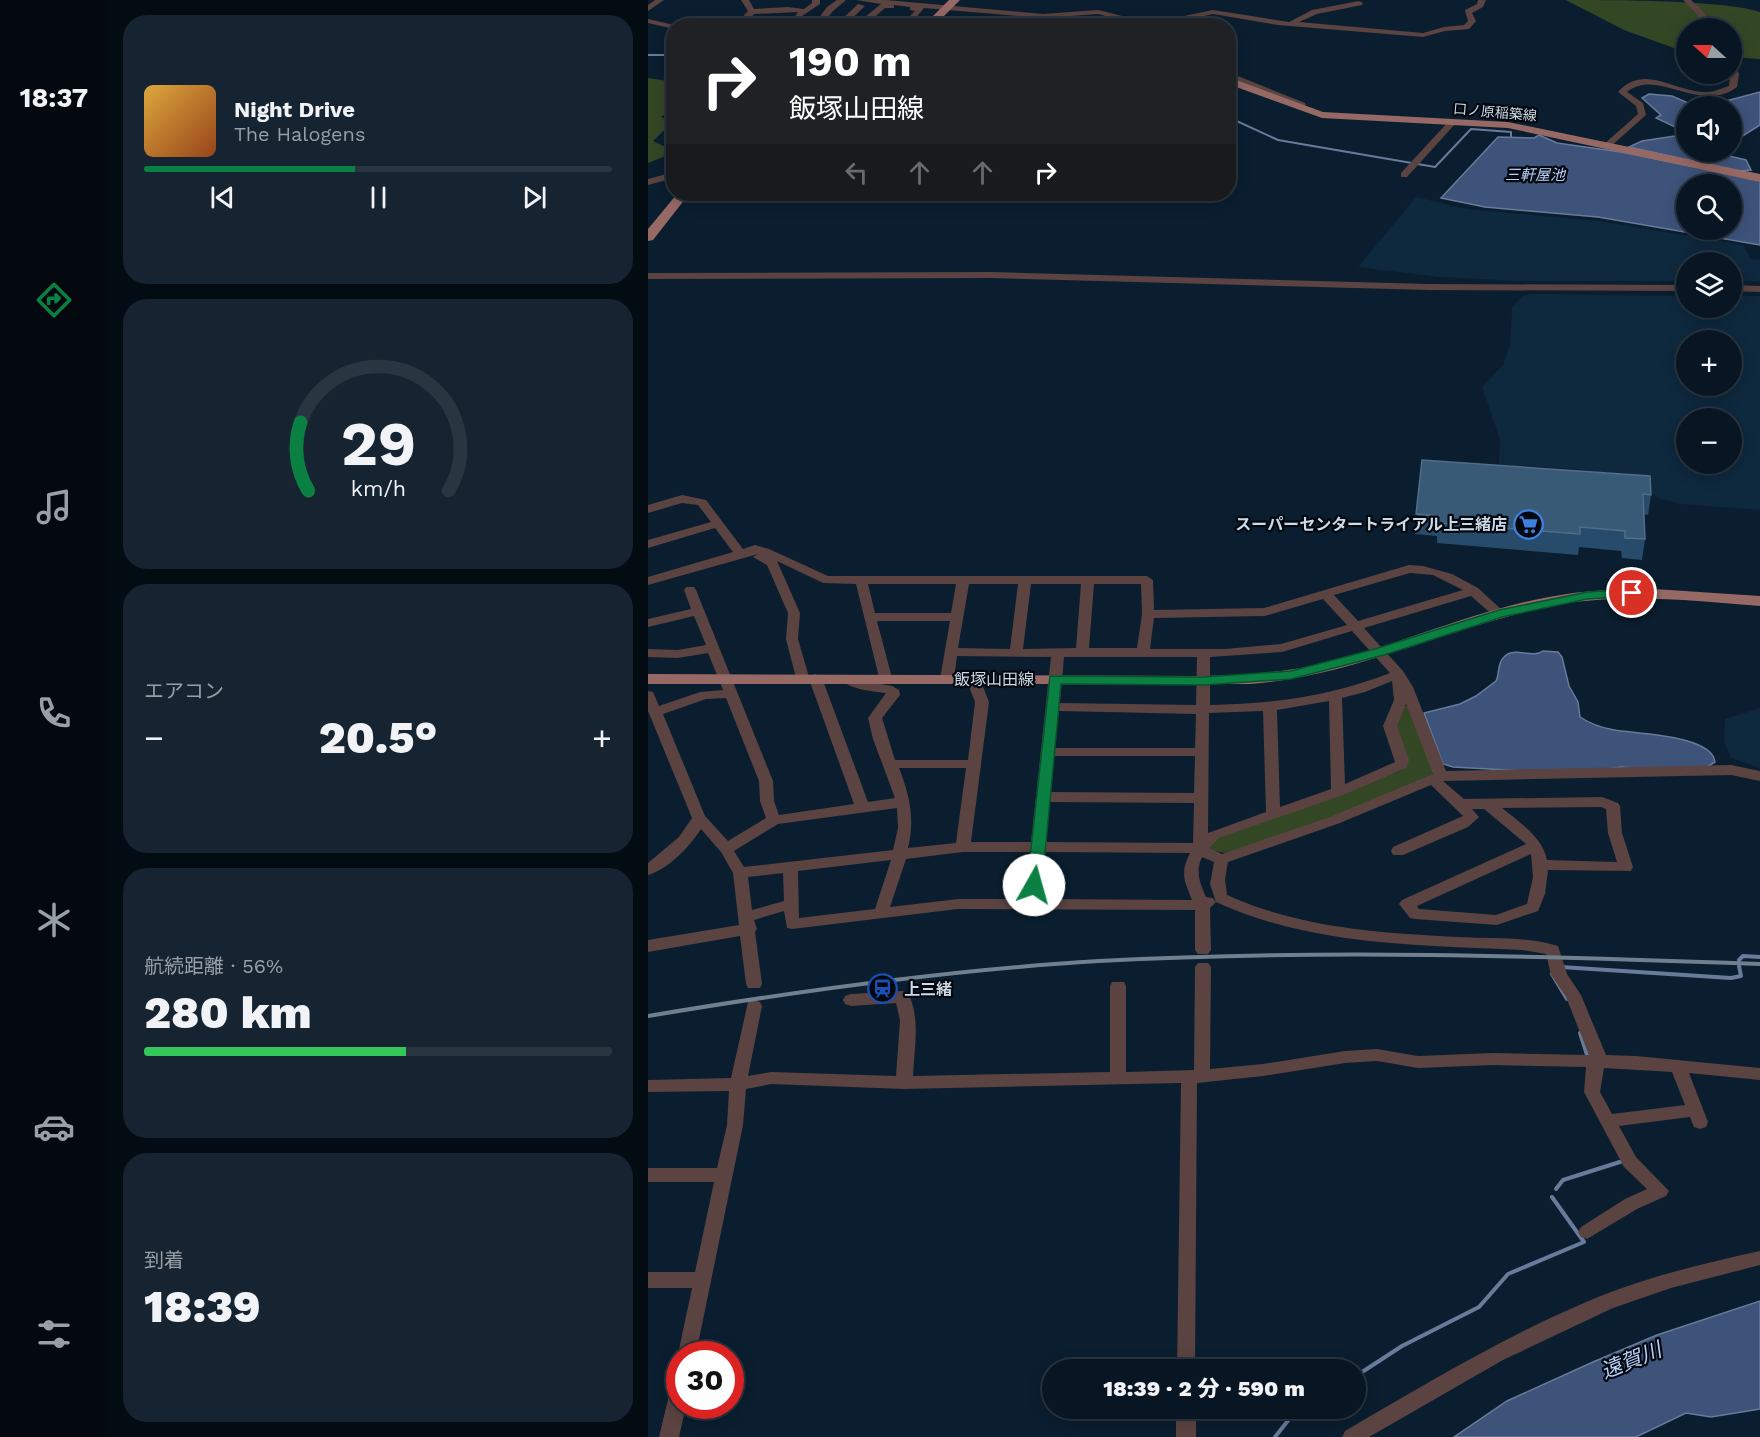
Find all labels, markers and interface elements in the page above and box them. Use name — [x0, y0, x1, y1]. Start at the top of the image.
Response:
north arrow — [1676, 18, 1742, 84]
map controls — [1676, 18, 1742, 474]
text: 190 m — [789, 37, 912, 86]
icon: right — [690, 42, 768, 120]
text: 18:37 — [20, 82, 88, 114]
text: 飯塚山田線 — [789, 93, 924, 125]
button: sound — [1676, 96, 1742, 162]
text: Night Drive — [234, 97, 355, 122]
street label: 口ノ原稲築線 — [1452, 100, 1538, 124]
text: The Halogens — [234, 122, 366, 146]
icon: left — [840, 156, 873, 189]
icon: ahead — [903, 156, 936, 189]
icon: ahead — [966, 156, 999, 189]
icon: right — [1029, 156, 1062, 189]
water label: 三軒屋池 — [1505, 166, 1567, 184]
button: search — [1676, 174, 1742, 240]
icon: previous — [206, 181, 239, 214]
icon: pause — [362, 181, 395, 214]
icon: next — [518, 181, 551, 214]
button: layers — [1676, 252, 1742, 318]
icon: directions — [33, 279, 75, 321]
button: + — [1676, 330, 1742, 396]
text: 29 — [340, 407, 416, 480]
button: − — [1676, 408, 1742, 474]
text: km/h — [350, 477, 406, 502]
icon: music — [33, 486, 75, 528]
supermarket icon: スーパーセンタートライアル上三緒店 — [1512, 508, 1544, 540]
place label: スーパーセンタートライアル上三緒店 — [1235, 515, 1507, 534]
pin — [1606, 567, 1657, 618]
icon: arrive — [1615, 576, 1648, 609]
street label: 飯塚山田線 — [954, 670, 1034, 689]
text: エアコン — [144, 679, 224, 703]
icon: phone — [33, 692, 75, 734]
text: 20.5° — [319, 711, 437, 764]
text: − — [144, 718, 164, 757]
text: + — [592, 718, 612, 757]
position arrow — [1002, 853, 1066, 917]
icon: climate — [33, 899, 75, 941]
text: 航続距離 · 56% — [144, 954, 283, 978]
station icon: 上三緒 — [867, 973, 899, 1005]
place label: 上三緒 — [904, 980, 952, 999]
text: 280 km — [144, 986, 312, 1039]
icon: car — [33, 1106, 75, 1148]
text: 到着 — [144, 1248, 184, 1272]
text: 18:39 — [144, 1280, 261, 1333]
icon: filters — [33, 1313, 75, 1355]
water label: 遠賀川 — [1597, 1336, 1667, 1383]
speed limit sign: 30 — [666, 1341, 744, 1419]
text: 18:39 · 2 分 · 590 m — [1103, 1376, 1305, 1401]

